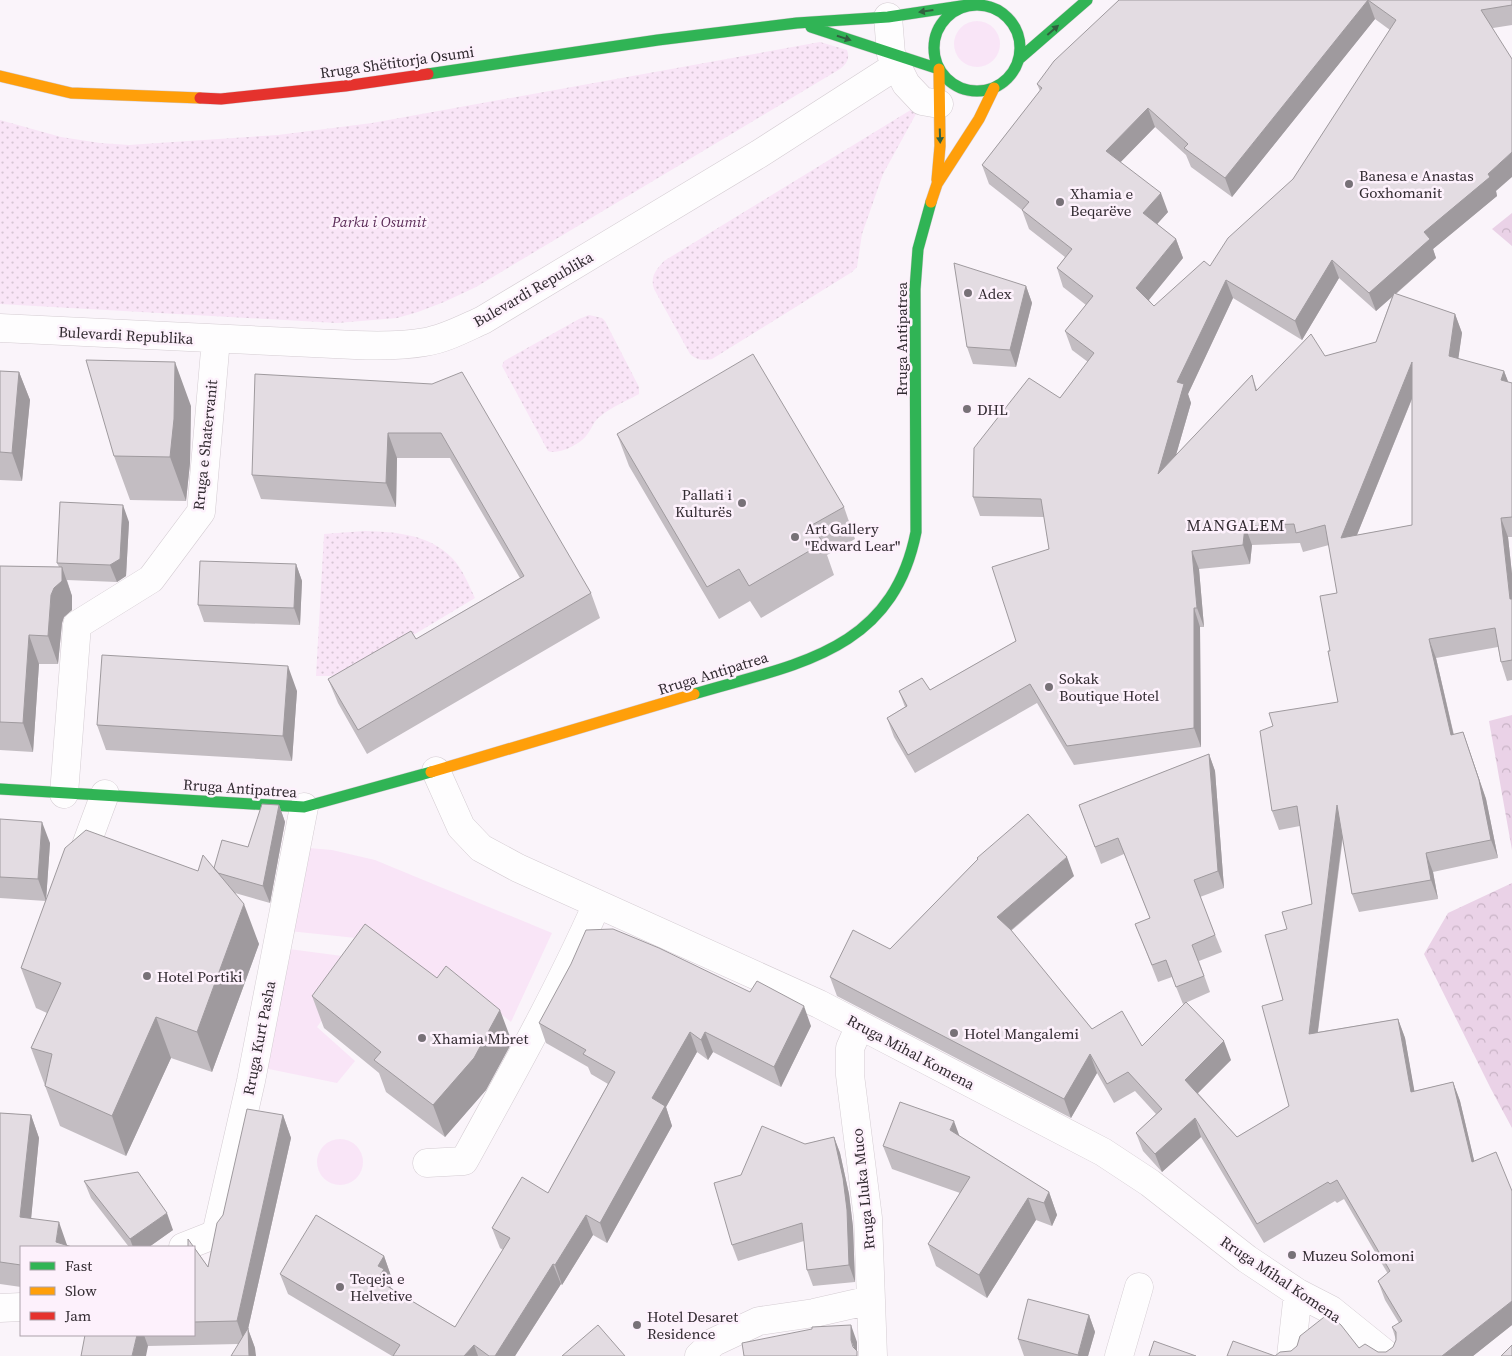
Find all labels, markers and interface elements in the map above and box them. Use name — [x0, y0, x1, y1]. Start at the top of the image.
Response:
one-way arrow — [917, 7, 933, 15]
one-way arrow — [1046, 24, 1059, 35]
one-way arrow — [837, 34, 852, 42]
street label: Rruga Shëtitorja Osumi — [319, 41, 475, 83]
one-way arrow — [936, 128, 944, 144]
place label: Banesa e Anastas Goxhomanit — [1359, 165, 1474, 203]
marker: Banesa e Anastas Goxhomanit — [1343, 178, 1355, 190]
place label: Xhamia e Beqarëve — [1070, 183, 1133, 221]
marker: Xhamia e Beqarëve — [1054, 196, 1066, 208]
park label: Parku i Osumit — [331, 211, 427, 232]
street label: Bulevardi Republika — [469, 246, 597, 332]
street label: Rruga Antipatrea — [891, 282, 912, 396]
place label: Adex — [978, 283, 1012, 304]
marker: Adex — [962, 287, 974, 299]
street label: Bulevardi Republika — [58, 321, 194, 349]
street label: Rruga e Shatervanit — [188, 379, 222, 511]
place label: DHL — [977, 399, 1008, 420]
marker: DHL — [961, 403, 973, 415]
place label: Pallati i Kulturës — [675, 484, 732, 522]
marker: Pallati i Kulturës — [736, 497, 748, 509]
district label: MANGALEM — [1187, 514, 1285, 536]
place label: Art Gallery "Edward Lear" — [805, 518, 900, 556]
marker: Art Gallery "Edward Lear" — [789, 531, 801, 543]
street label: Rruga Antipatrea — [655, 646, 771, 700]
place label: Sokak Boutique Hotel — [1059, 668, 1160, 706]
marker: Sokak Boutique Hotel — [1043, 681, 1055, 693]
street label: Rruga Antipatrea — [182, 774, 298, 802]
place label: Hotel Portiki — [157, 966, 242, 987]
marker: Hotel Portiki — [141, 970, 153, 982]
street label: Rruga Kurt Pasha — [238, 979, 280, 1097]
street label: Rruga Mihal Komena — [843, 1009, 979, 1095]
place label: Hotel Mangalemi — [964, 1023, 1079, 1044]
marker: Hotel Mangalemi — [948, 1027, 960, 1039]
place label: Xhamia Mbret — [432, 1028, 528, 1049]
marker: Xhamia Mbret — [416, 1032, 428, 1044]
street label: Rruga Lluka Muco — [846, 1127, 880, 1251]
street label: Rruga Mihal Komena — [1216, 1231, 1346, 1328]
place label: Muzeu Solomoni — [1302, 1245, 1414, 1266]
legend — [20, 1246, 195, 1336]
marker: Muzeu Solomoni — [1286, 1249, 1298, 1261]
text: Fast — [65, 1255, 92, 1276]
place label: Teqeja e Helvetive — [350, 1268, 413, 1306]
text: Slow — [65, 1280, 97, 1301]
marker: Teqeja e Helvetive — [334, 1281, 346, 1293]
text: Jam — [64, 1305, 92, 1326]
place label: Hotel Desaret Residence — [647, 1306, 738, 1344]
marker: Hotel Desaret Residence — [631, 1319, 643, 1331]

